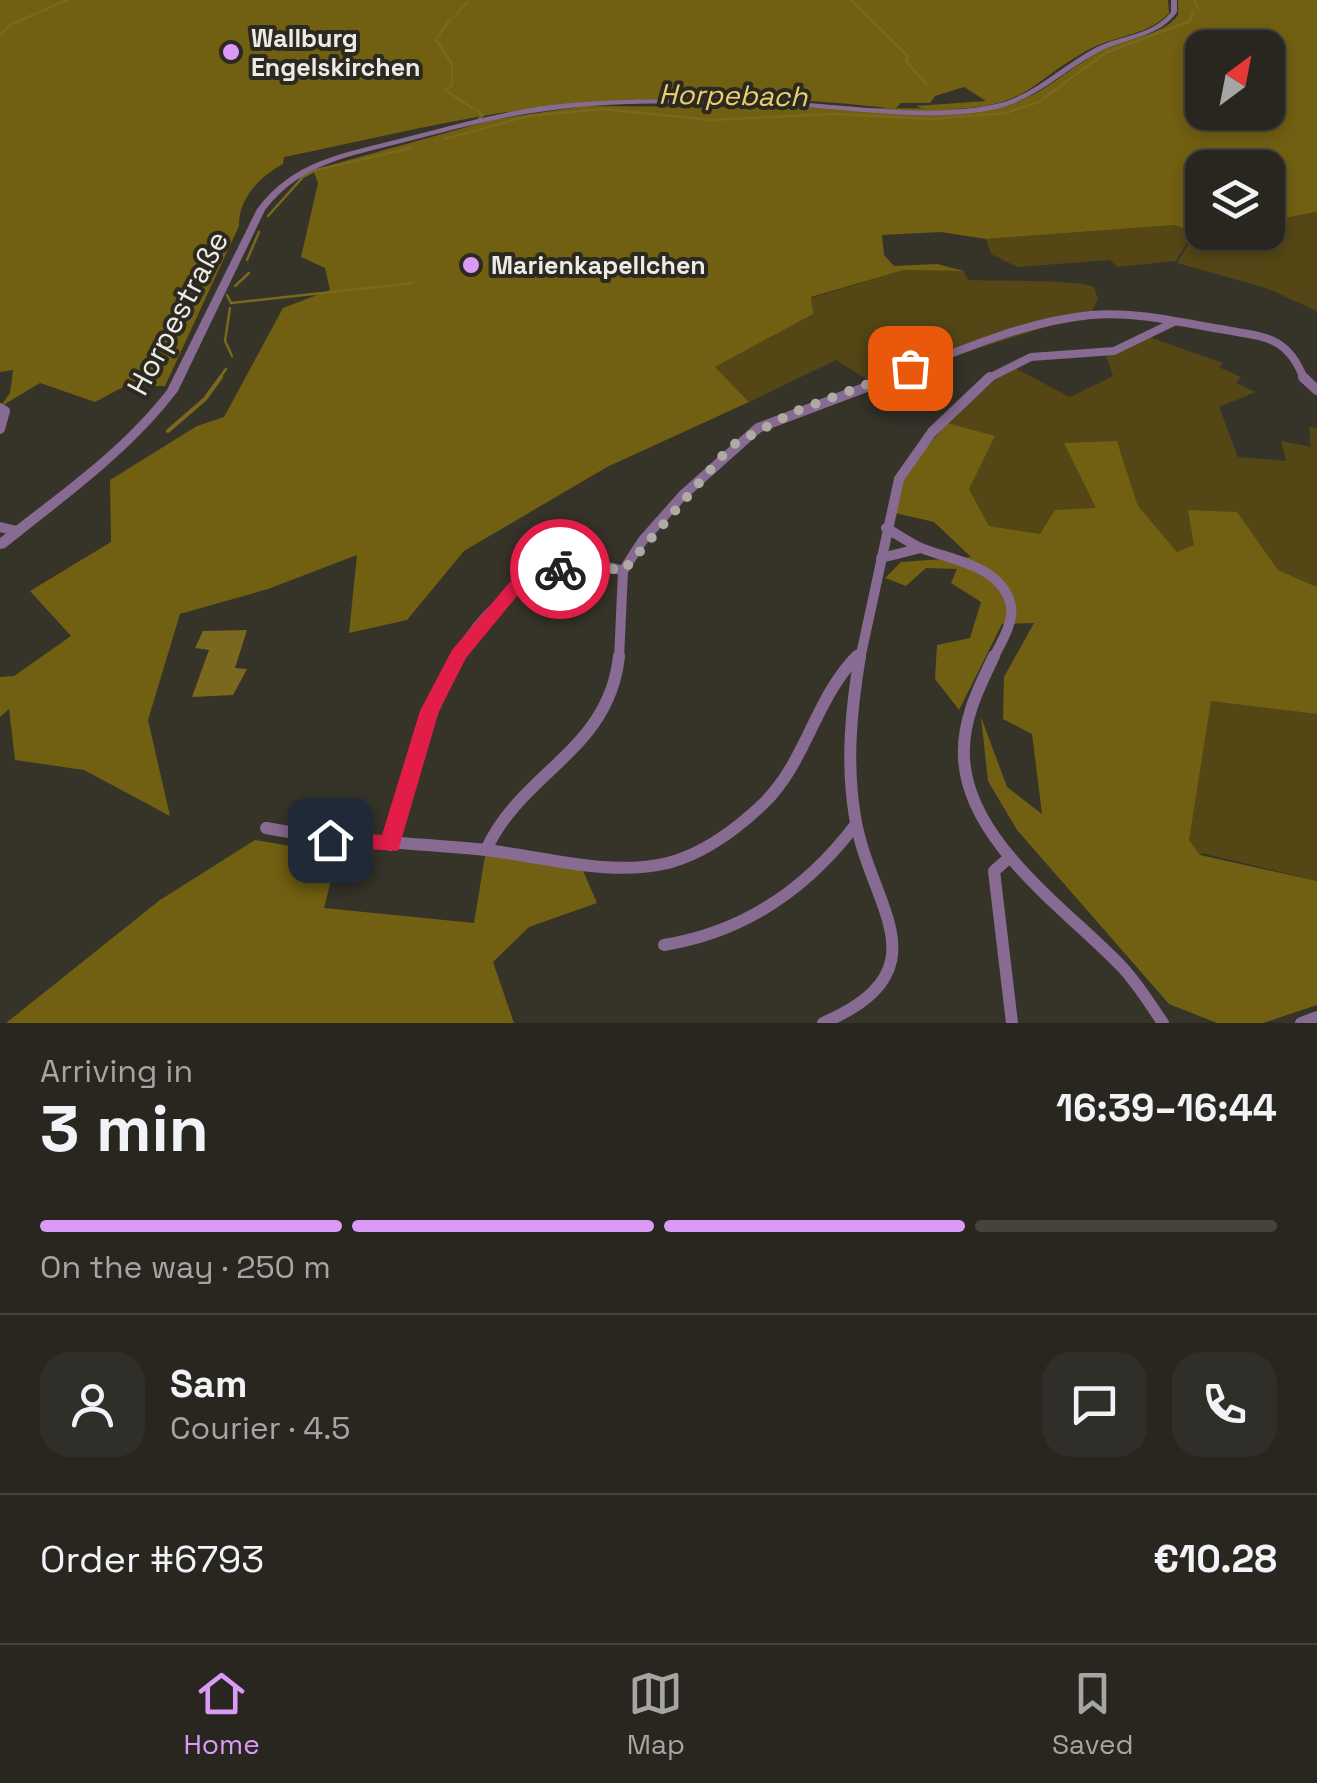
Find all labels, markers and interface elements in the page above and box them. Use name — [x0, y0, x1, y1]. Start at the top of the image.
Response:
place label: Wallburg Engelskirchen — [251, 22, 420, 83]
north arrow — [1185, 30, 1285, 130]
map controls — [1185, 30, 1285, 250]
marker: Wallburg Engelskirchen — [220, 41, 242, 63]
water label: Horpebach — [658, 76, 808, 114]
button: layers — [1185, 150, 1285, 250]
street label: Horpestraße — [118, 224, 237, 402]
place label: Marienkapellchen — [491, 249, 706, 281]
marker: Marienkapellchen — [460, 254, 482, 276]
pin — [868, 326, 953, 411]
icon: bag — [883, 341, 938, 396]
courier — [510, 519, 610, 619]
icon: bike — [533, 542, 588, 597]
pin — [288, 798, 373, 883]
icon: home — [303, 813, 358, 868]
text: Arriving in — [40, 1051, 193, 1091]
text: 16:39–16:44 — [1056, 1084, 1277, 1132]
text: 3 min — [40, 1087, 209, 1170]
text: On the way · 250 m — [40, 1247, 331, 1287]
button: person — [40, 1352, 145, 1457]
button: chat — [1042, 1352, 1147, 1457]
button: phone — [1172, 1352, 1277, 1457]
text: Sam — [170, 1360, 247, 1408]
text: Courier · 4.5 — [170, 1408, 351, 1448]
text: Order #6793 — [40, 1535, 264, 1583]
text: €10.28 — [1153, 1535, 1277, 1583]
tab: Home — [183, 1666, 260, 1762]
tab: Map — [627, 1666, 685, 1762]
tab: Saved — [1052, 1666, 1134, 1762]

